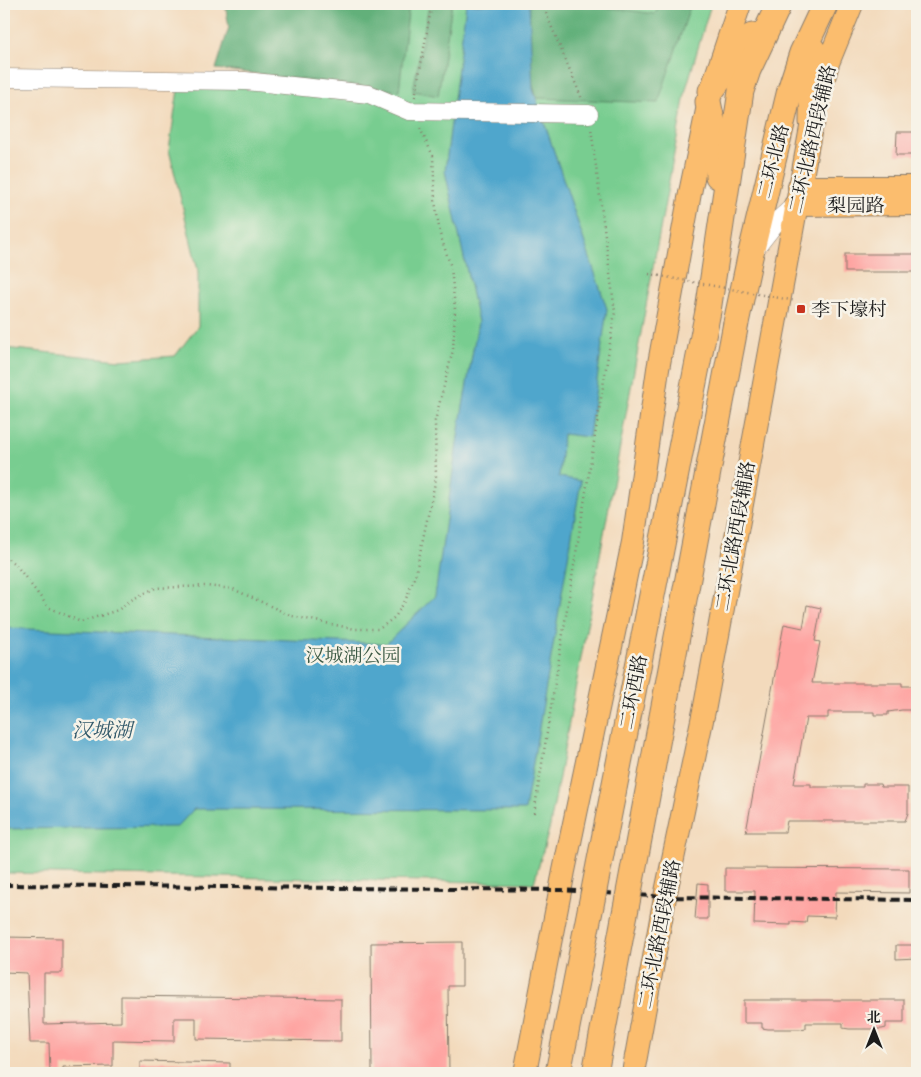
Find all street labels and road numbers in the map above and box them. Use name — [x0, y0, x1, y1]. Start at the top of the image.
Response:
street label: 二环北路西段辅路 — [784, 62, 840, 216]
street label: 二环北路 — [753, 121, 793, 201]
street label: 梨园路 — [827, 194, 885, 217]
street label: 二环北路西段辅路 — [710, 459, 760, 613]
street label: 二环西路 — [614, 652, 652, 732]
street label: 二环北路西段辅路 — [633, 857, 685, 1011]

